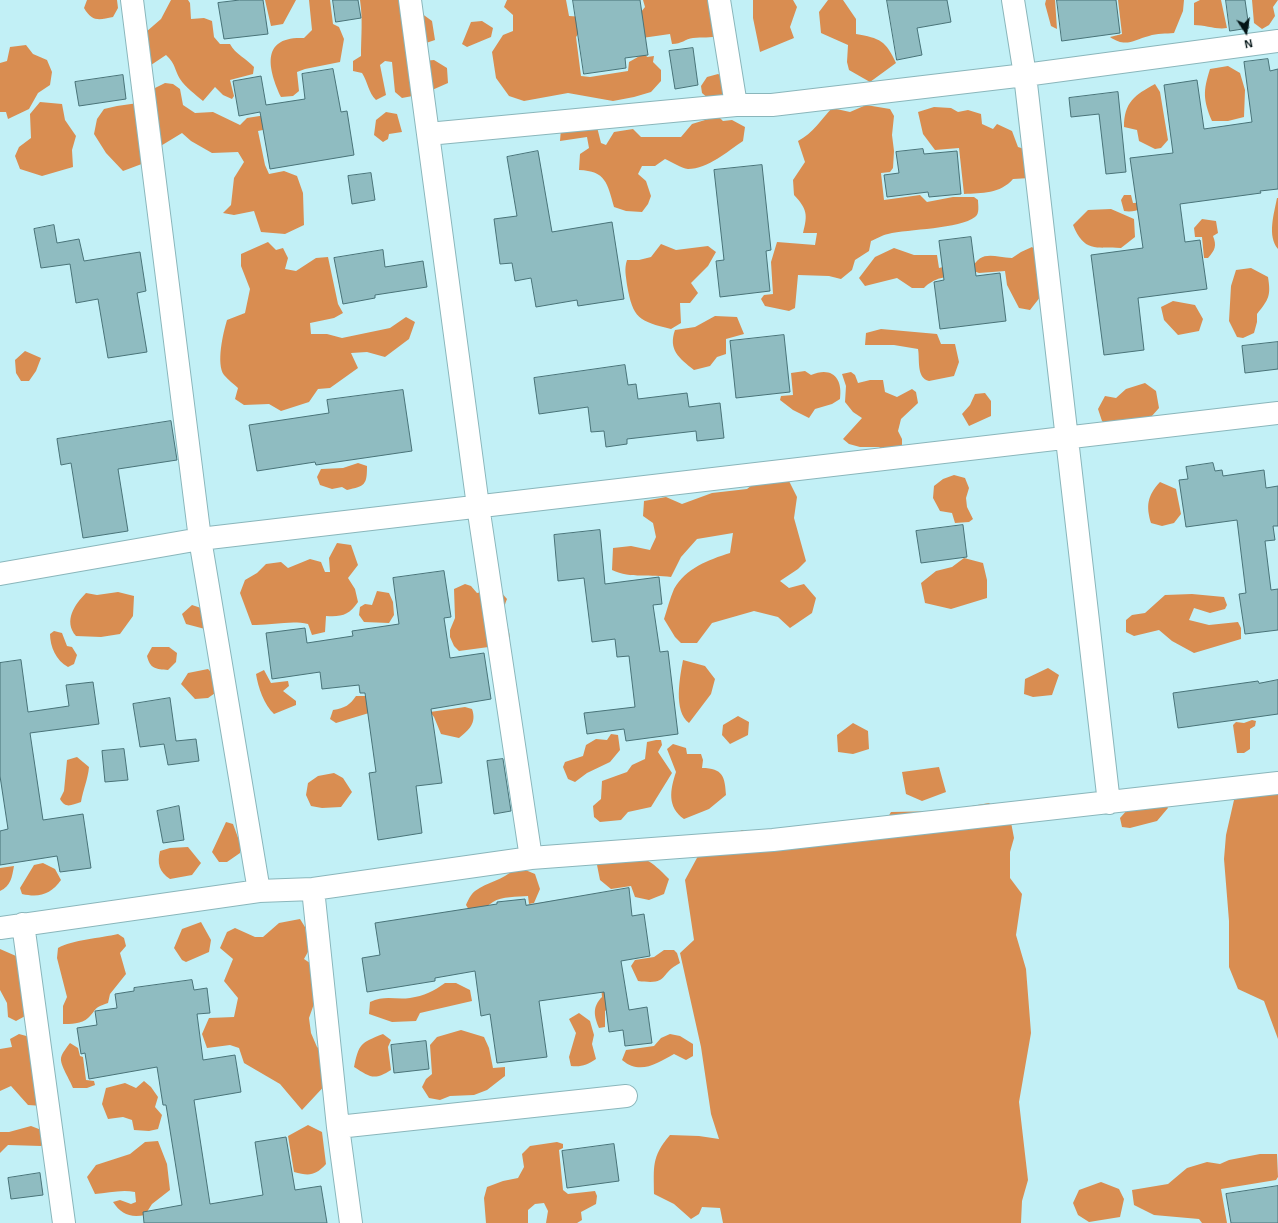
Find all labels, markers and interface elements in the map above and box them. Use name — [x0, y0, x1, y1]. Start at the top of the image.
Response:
north arrow — [1226, 12, 1266, 52]
text: N — [1243, 37, 1254, 50]

